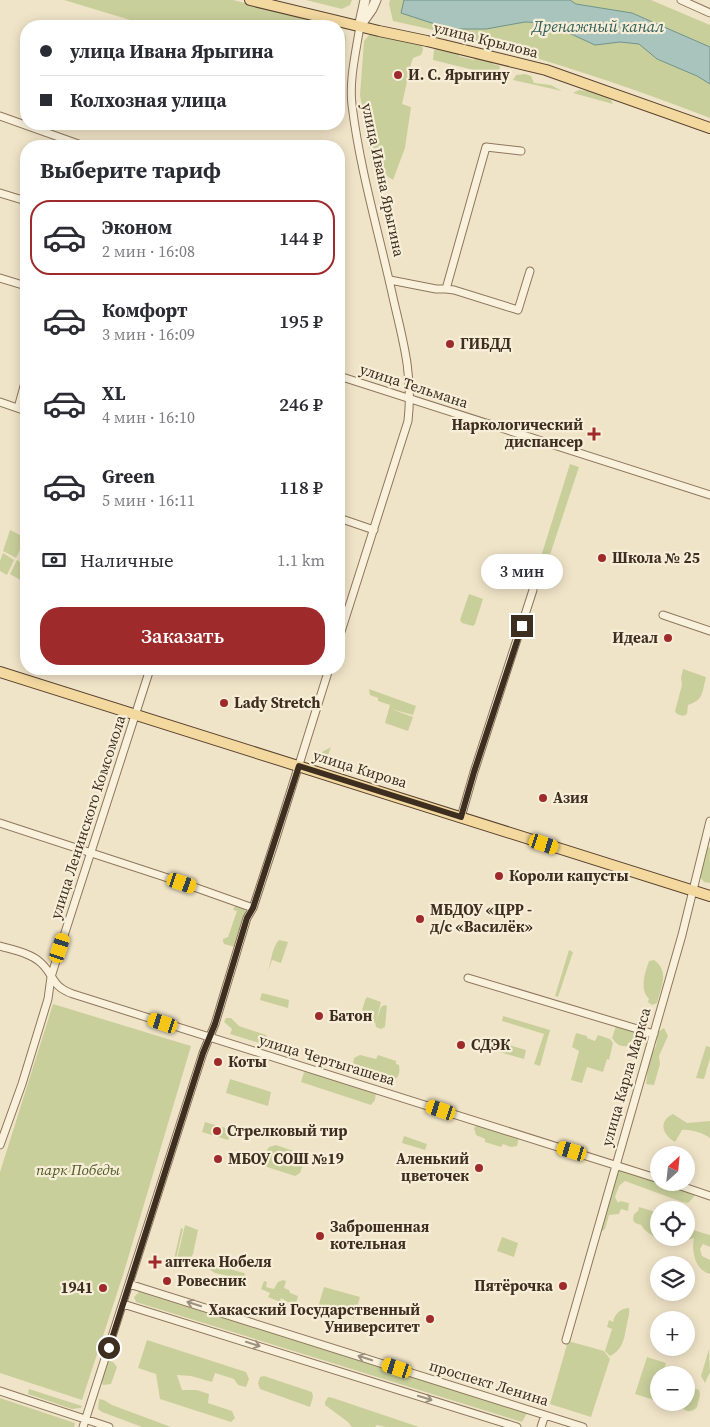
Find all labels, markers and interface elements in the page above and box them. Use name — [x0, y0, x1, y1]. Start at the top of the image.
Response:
water label: Дренажный канал — [530, 15, 664, 37]
street label: улица Крылова — [432, 16, 541, 63]
text: улица Ивана Ярыгина — [70, 38, 274, 64]
place label: И. С. Ярыгину — [408, 64, 510, 85]
marker: И. С. Ярыгину — [392, 69, 404, 81]
text: Колхозная улица — [70, 87, 227, 113]
street label: улица Ивана Ярыгина — [357, 101, 410, 259]
text: Выберите тариф — [40, 155, 221, 185]
text: Эконом — [102, 214, 172, 240]
icon: car — [42, 215, 87, 260]
text: 144 ₽ — [279, 225, 323, 251]
text: 2 мин · 16:08 — [102, 240, 195, 262]
text: Комфорт — [102, 297, 188, 323]
icon: car — [42, 298, 87, 343]
text: 195 ₽ — [279, 308, 323, 334]
text: 3 мин · 16:09 — [102, 323, 195, 345]
place label: ГИБДД — [460, 333, 512, 354]
marker: ГИБДД — [444, 338, 456, 350]
street label: улица Тельмана — [357, 358, 471, 413]
text: XL — [102, 380, 125, 406]
icon: car — [42, 381, 87, 426]
text: 246 ₽ — [279, 391, 323, 417]
text: 4 мин · 16:10 — [102, 406, 195, 428]
place label: Наркологический диспансер — [451, 414, 583, 452]
marker: Наркологический диспансер — [587, 427, 601, 441]
text: Green — [102, 463, 155, 489]
icon: car — [42, 464, 87, 509]
text: 118 ₽ — [279, 474, 323, 500]
text: 5 мин · 16:11 — [102, 489, 195, 511]
icon: cash — [40, 546, 68, 574]
text: Наличные — [80, 547, 174, 573]
place label: Школа № 25 — [612, 547, 700, 568]
text: 1.1 km — [277, 549, 325, 571]
marker: Школа № 25 — [596, 552, 608, 564]
callout: 3 мин — [481, 554, 563, 588]
text: 3 мин — [500, 560, 544, 582]
button: Заказать — [40, 607, 325, 665]
route end — [511, 615, 533, 637]
place label: Идеал — [612, 627, 658, 648]
marker: Идеал — [662, 632, 674, 644]
place label: Lady Stretch — [234, 692, 320, 713]
marker: Lady Stretch — [218, 697, 230, 709]
street label: улица Ленинского Комсомола — [45, 712, 131, 922]
street label: улица Кирова — [311, 744, 410, 793]
place label: Азия — [553, 787, 589, 808]
marker: Азия — [537, 792, 549, 804]
car — [527, 832, 560, 856]
place label: Короли капусты — [509, 865, 629, 886]
marker: Короли капусты — [493, 870, 505, 882]
car — [165, 871, 198, 895]
place label: МБДОУ «ЦРР - д/с «Василёк» — [430, 899, 533, 937]
marker: МБДОУ «ЦРР - д/с «Василёк» — [414, 913, 426, 925]
car — [48, 931, 71, 965]
place label: Батон — [329, 1005, 373, 1026]
street label: улица Карла Маркса — [596, 1005, 655, 1149]
marker: Батон — [313, 1010, 325, 1022]
car — [146, 1011, 179, 1035]
street label: улица Чертыгашева — [256, 1029, 398, 1090]
place label: СДЭК — [471, 1034, 511, 1055]
marker: СДЭК — [455, 1039, 467, 1051]
place label: Коты — [228, 1051, 267, 1072]
marker: Коты — [212, 1056, 224, 1068]
car — [424, 1098, 457, 1122]
place label: Стрелковый тир — [227, 1120, 347, 1141]
marker: Стрелковый тир — [211, 1125, 223, 1137]
car — [555, 1139, 588, 1163]
north arrow — [650, 1146, 695, 1191]
map controls — [650, 1146, 695, 1411]
place label: МБОУ СОШ №19 — [228, 1148, 344, 1169]
place label: Аленький цветочек — [396, 1148, 469, 1186]
marker: МБОУ СОШ №19 — [212, 1153, 224, 1165]
park label: парк Победы — [36, 1159, 121, 1180]
marker: Аленький цветочек — [473, 1162, 485, 1174]
button: locate — [650, 1201, 695, 1246]
place label: Заброшенная котельная — [330, 1216, 430, 1254]
marker: Заброшенная котельная — [314, 1230, 326, 1242]
place label: аптека Нобеля — [165, 1251, 272, 1272]
marker: аптека Нобеля — [149, 1256, 161, 1268]
button: layers — [650, 1256, 695, 1301]
place label: Ровесник — [177, 1270, 247, 1291]
marker: Ровесник — [161, 1275, 173, 1287]
place label: Пятёрочка — [474, 1275, 554, 1296]
place label: 1941 — [60, 1277, 93, 1298]
marker: Пятёрочка — [557, 1280, 569, 1292]
marker: 1941 — [97, 1282, 109, 1294]
one-way arrow — [186, 1299, 202, 1308]
place label: Хакасский Государственный Университет — [209, 1299, 421, 1337]
button: + — [650, 1311, 695, 1356]
marker: Хакасский Государственный Университет — [424, 1313, 436, 1325]
route start — [98, 1337, 120, 1359]
one-way arrow — [245, 1340, 261, 1350]
one-way arrow — [358, 1353, 374, 1363]
street label: проспект Ленина — [427, 1354, 552, 1411]
car — [380, 1356, 413, 1380]
button: − — [650, 1366, 695, 1411]
one-way arrow — [416, 1394, 432, 1404]

